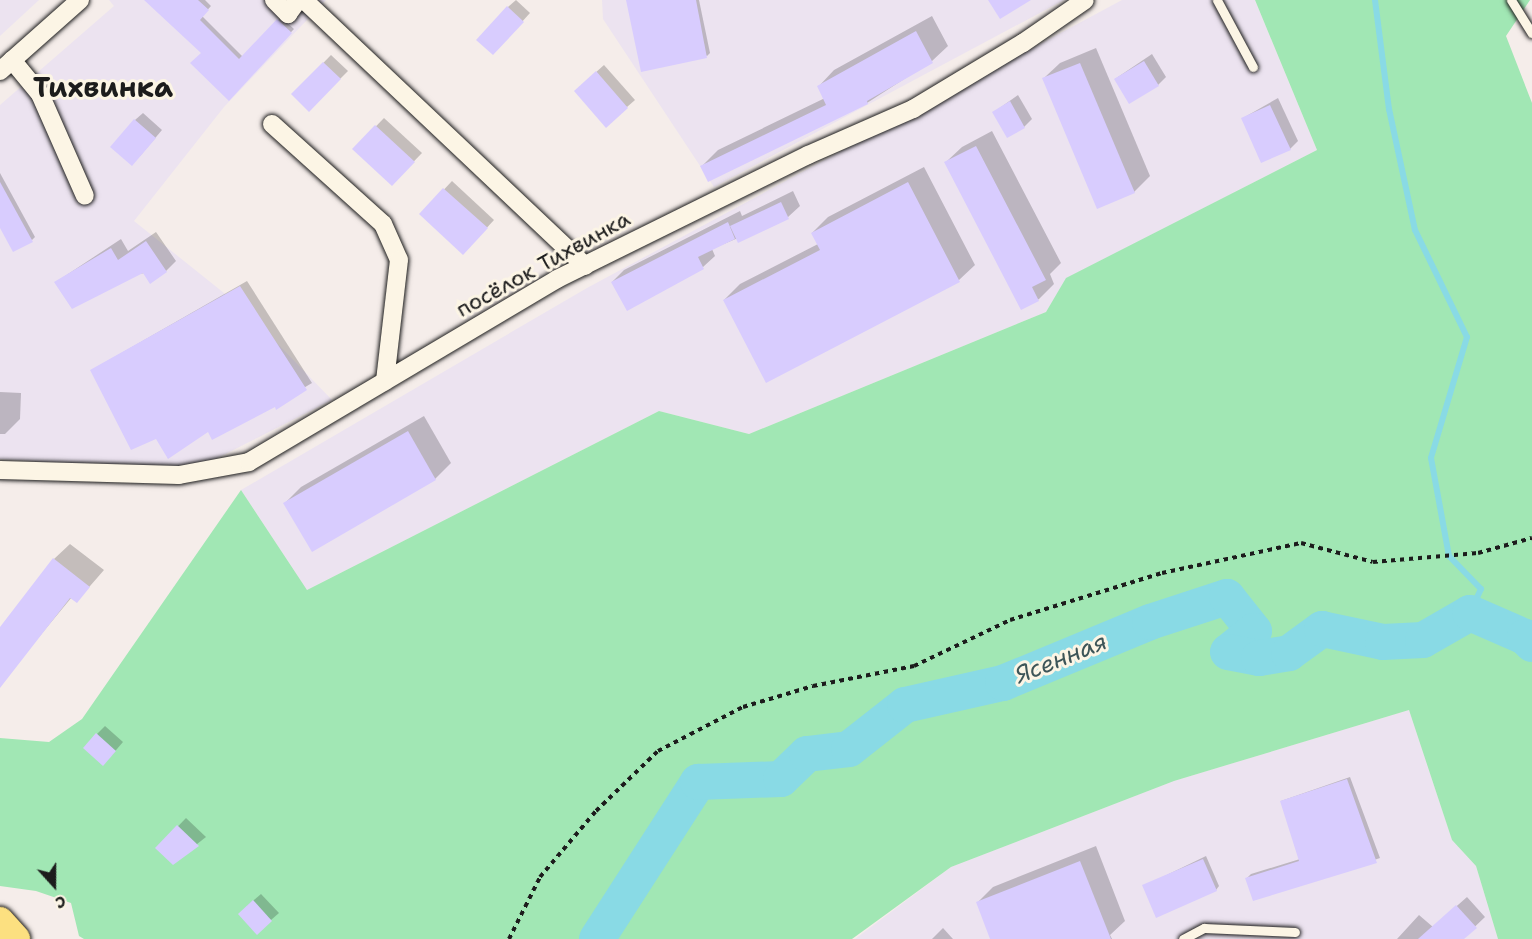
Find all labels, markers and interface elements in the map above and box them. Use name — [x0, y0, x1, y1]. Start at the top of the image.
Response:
district label: Тихвинка — [33, 70, 173, 104]
street label: посёлок Тихвинка — [451, 205, 635, 323]
water label: Ясенная — [1011, 628, 1111, 690]
north arrow — [24, 855, 84, 915]
text: С — [52, 891, 69, 914]

